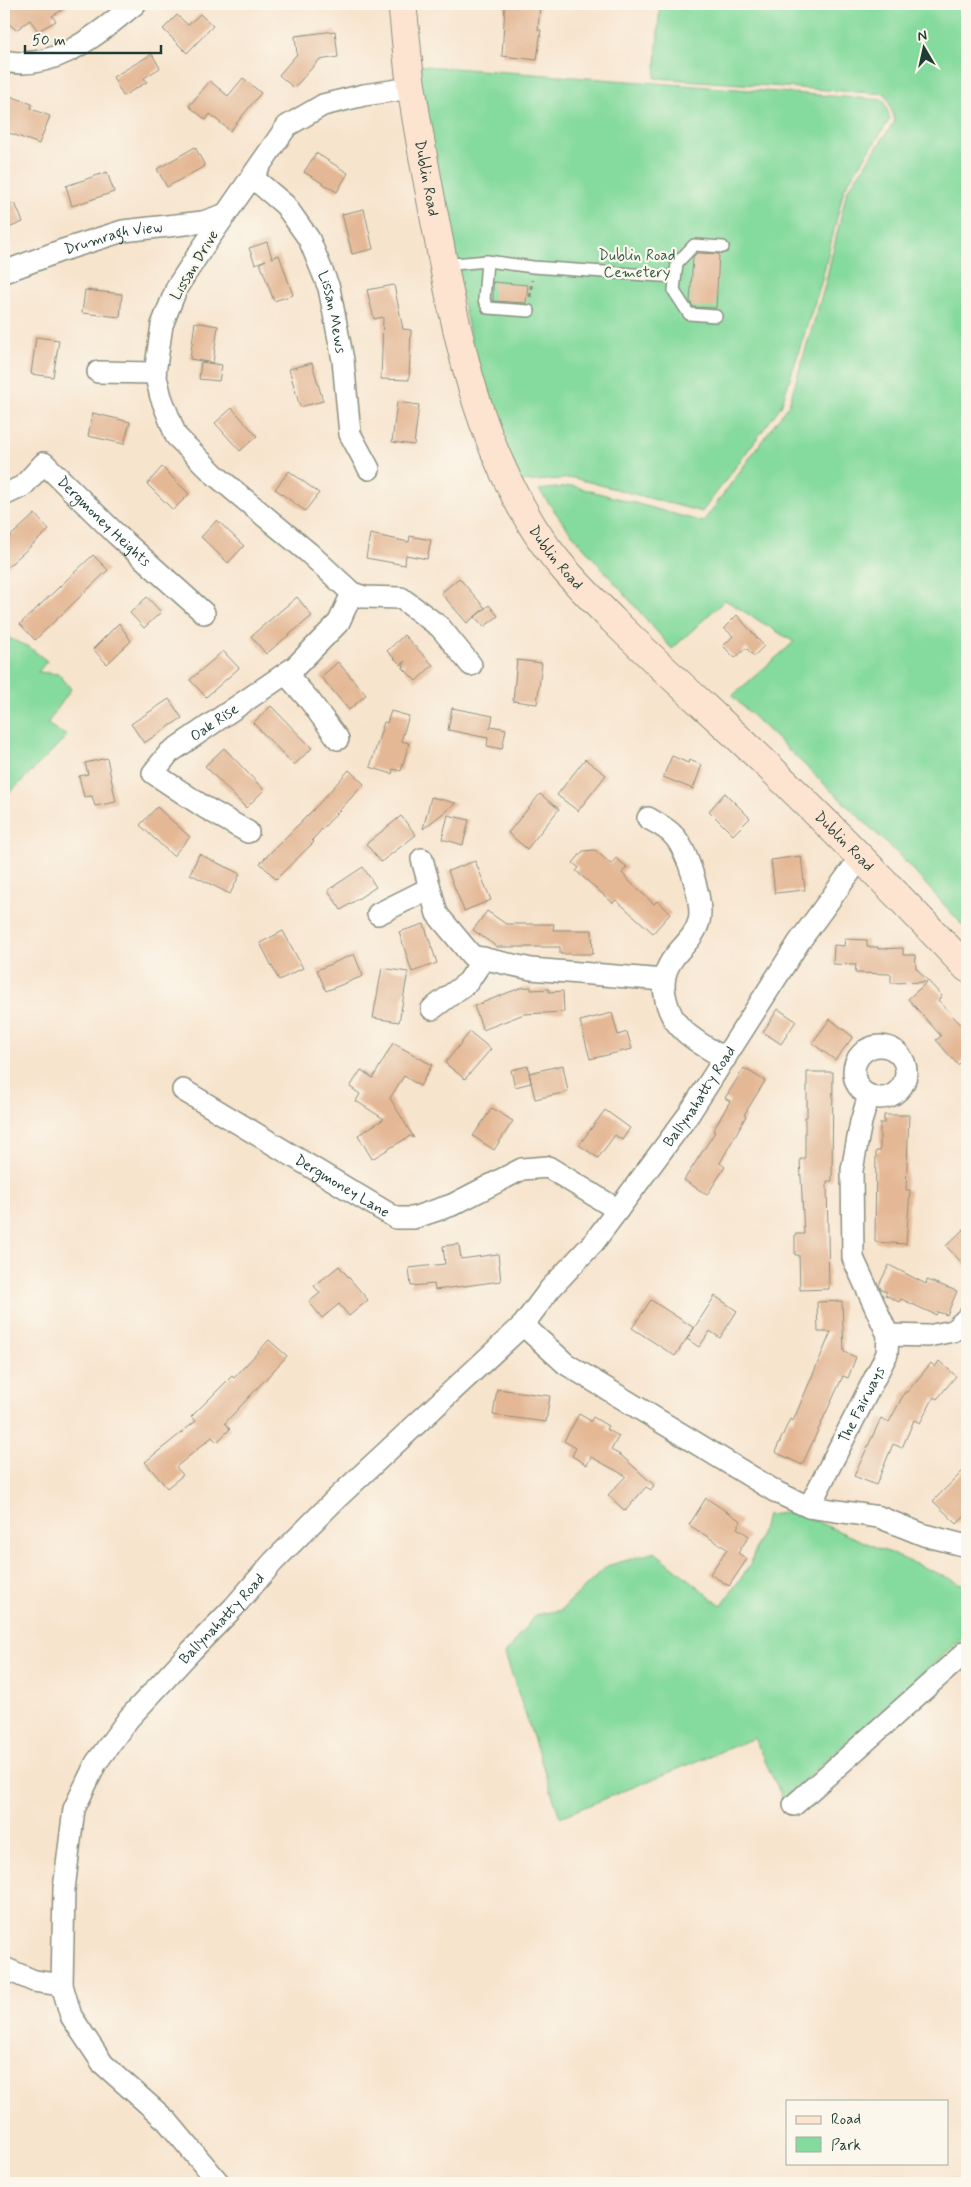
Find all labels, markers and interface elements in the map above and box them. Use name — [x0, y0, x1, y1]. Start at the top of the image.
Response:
scale bar — [25, 22, 161, 54]
north arrow — [898, 22, 948, 72]
text: N — [916, 27, 928, 46]
text: 50 m — [32, 31, 66, 51]
street label: Dublin Road — [409, 139, 443, 218]
street label: Drumragh View — [62, 218, 164, 260]
street label: Lissan Drive — [166, 227, 224, 304]
park label: Dublin Road Cemetery — [599, 246, 675, 283]
street label: Lissan Mews — [312, 268, 351, 355]
street label: Dergmoney Heights — [52, 472, 155, 572]
street label: Dublin Road — [524, 522, 587, 595]
street label: Oak Rise — [186, 700, 243, 747]
street label: Dublin Road — [810, 807, 878, 876]
street label: Ballynahatty Road — [659, 1043, 741, 1151]
street label: Dergmoney Lane — [291, 1150, 393, 1223]
street label: The Fairways — [834, 1363, 890, 1447]
street label: Ballynahatty Road — [175, 1570, 270, 1669]
legend — [786, 2100, 948, 2164]
text: Road — [831, 2110, 861, 2130]
text: Park — [831, 2136, 861, 2156]

